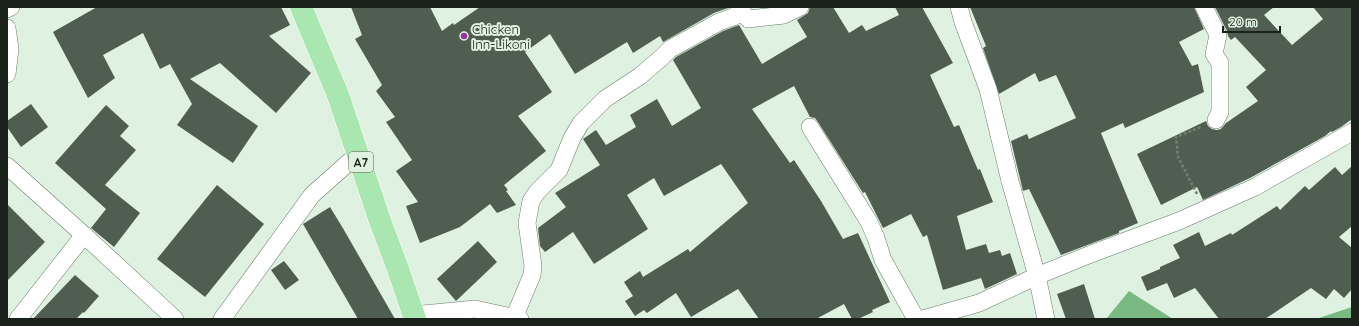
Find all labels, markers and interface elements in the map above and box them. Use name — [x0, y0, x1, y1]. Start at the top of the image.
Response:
scale bar — [1223, 8, 1280, 34]
text: 20 m — [1229, 14, 1257, 29]
place label: Chicken Inn-Likoni — [472, 21, 530, 52]
marker: Chicken Inn-Likoni — [459, 31, 469, 41]
road number: A7 — [349, 152, 373, 172]

